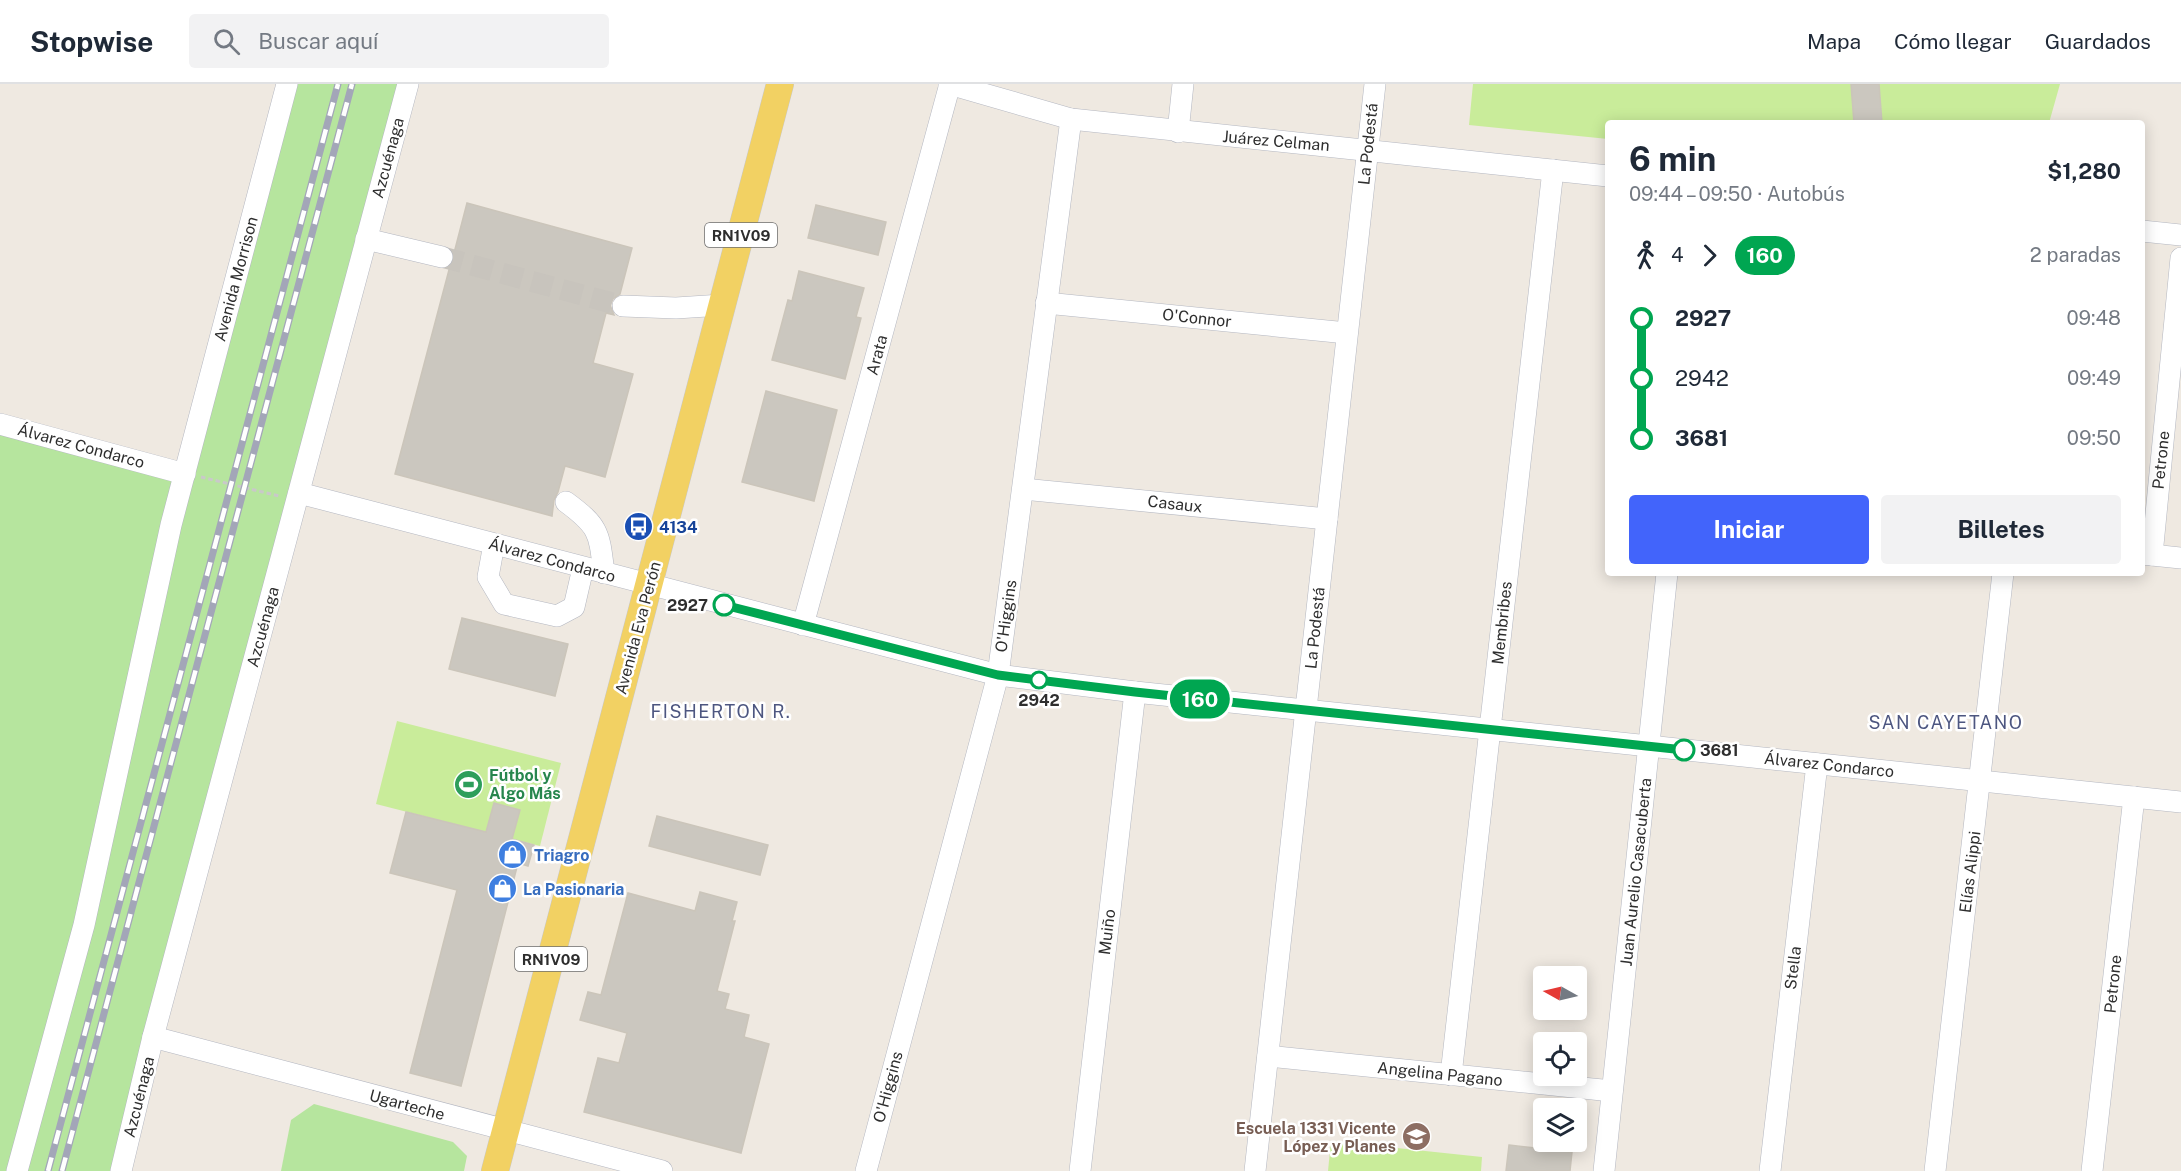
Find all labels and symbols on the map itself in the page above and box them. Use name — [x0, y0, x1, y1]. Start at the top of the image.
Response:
street label: La Podestá — [1354, 102, 1382, 186]
street label: Azcuénaga — [368, 116, 408, 200]
street label: Juárez Celman — [1222, 127, 1330, 155]
street label: Avenida Morrison — [210, 214, 262, 344]
road number: RN1V09 — [705, 223, 777, 247]
street label: O'Connor — [1161, 305, 1233, 331]
street label: Arata — [863, 333, 891, 377]
street label: Álvarez Condarco — [15, 419, 147, 472]
street label: Petrone — [2148, 430, 2174, 490]
street label: Casaux — [1147, 492, 1203, 516]
bus stop icon: 4134 — [622, 511, 654, 543]
place label: 4134 — [659, 518, 698, 537]
street label: Álvarez Condarco — [486, 533, 618, 586]
street label: Avenida Eva Perón — [611, 560, 665, 696]
street label: O'Higgins — [992, 579, 1020, 653]
street label: Membribes — [1488, 580, 1516, 666]
street label: Azcuénaga — [243, 585, 283, 669]
street label: La Podestá — [1301, 586, 1329, 670]
marker: 2927 — [713, 594, 735, 616]
place label: 2927 — [667, 596, 708, 615]
marker: 2942 — [1030, 671, 1048, 689]
line badge: 160 — [1166, 680, 1234, 718]
place label: 2942 — [1018, 691, 1060, 710]
district label: FISHERTON R. — [651, 701, 791, 722]
district label: SAN CAYETANO — [1868, 712, 2024, 733]
marker: 3681 — [1673, 739, 1695, 761]
place label: 3681 — [1700, 741, 1739, 760]
street label: Álvarez Condarco — [1763, 748, 1895, 781]
place label: Fútbol y Algo Más — [489, 766, 561, 803]
sports icon: Fútbol y Algo Más — [452, 768, 484, 800]
street label: Juan Aurelio Casacuberta — [1617, 777, 1655, 967]
street label: Elías Alippi — [1956, 830, 1984, 914]
shop icon: Triagro — [497, 839, 529, 871]
place label: Triagro — [534, 846, 589, 865]
shop icon: La Pasionaria — [486, 873, 518, 905]
place label: La Pasionaria — [523, 880, 624, 899]
street label: Muiño — [1095, 908, 1119, 956]
street label: Stella — [1781, 945, 1805, 991]
road number: RN1V09 — [515, 947, 587, 971]
street label: Petrone — [2100, 954, 2126, 1014]
north arrow — [1533, 966, 1587, 1020]
street label: O'Higgins — [869, 1049, 907, 1125]
street label: Azcuénaga — [120, 1055, 158, 1139]
street label: Angelina Pagano — [1376, 1058, 1504, 1090]
street label: Ugarteche — [367, 1086, 447, 1124]
place label: Escuela 1331 Vicente López y Planes — [1236, 1119, 1396, 1156]
school or university icon: Escuela 1331 Vicente López y Planes — [1401, 1121, 1433, 1153]

